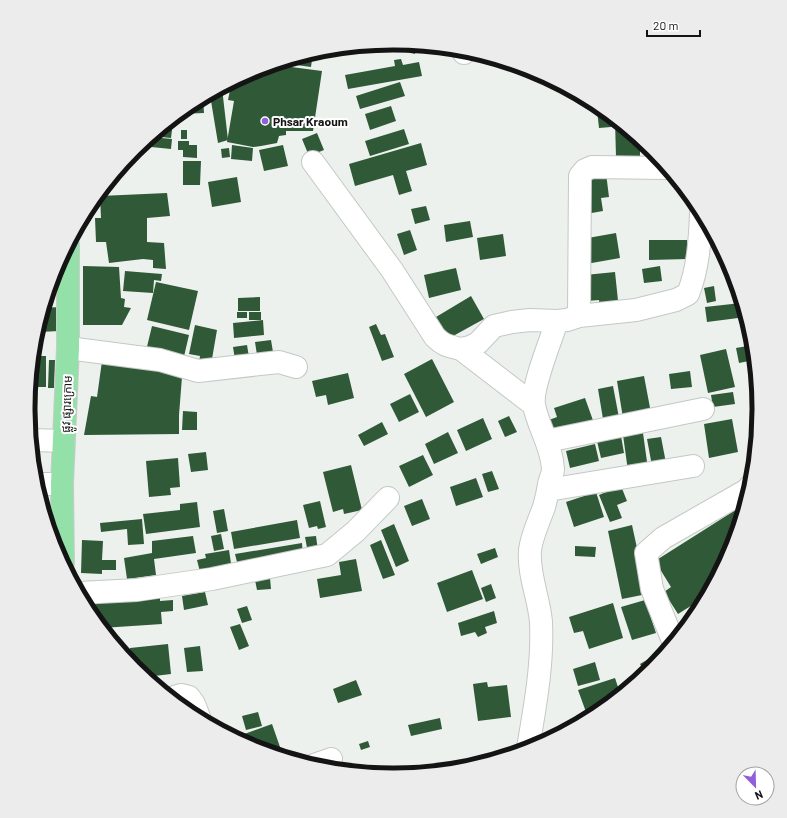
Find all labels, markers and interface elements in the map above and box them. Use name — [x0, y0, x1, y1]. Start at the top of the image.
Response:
scale bar — [647, 12, 700, 38]
text: 20 m — [653, 18, 679, 32]
place label: Phsar Kraoum — [273, 114, 348, 128]
marker: Phsar Kraoum — [260, 116, 270, 126]
street label: ផ្លូវ ផ្សារក្រោម — [58, 375, 79, 433]
north arrow — [735, 766, 775, 806]
text: N — [753, 788, 765, 803]

